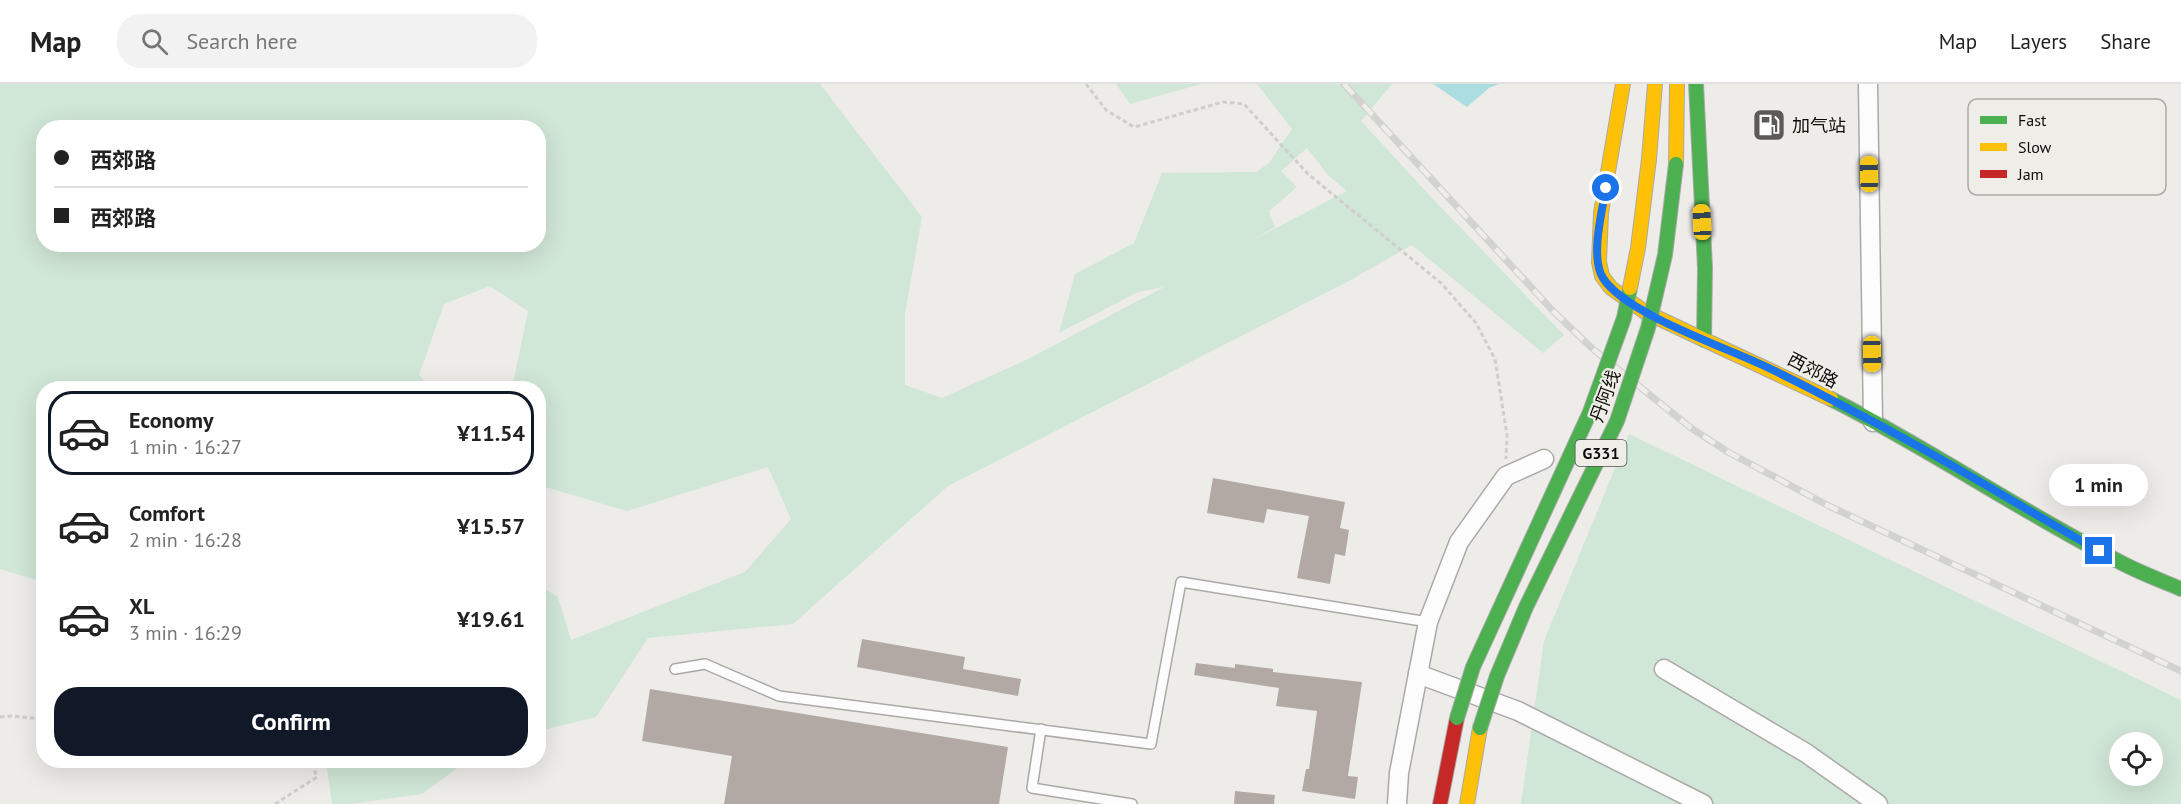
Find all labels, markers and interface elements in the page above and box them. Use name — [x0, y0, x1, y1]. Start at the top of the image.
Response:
search box — [117, 14, 537, 68]
text: Map — [30, 23, 81, 60]
icon: search — [138, 25, 171, 58]
text: Search here — [186, 27, 297, 55]
text: Map — [1939, 28, 1977, 55]
text: Layers — [2010, 28, 2067, 55]
text: Share — [2100, 28, 2151, 55]
legend — [1968, 99, 2166, 195]
fuel station icon: 加气站 — [1751, 107, 1787, 143]
text: Fast — [2018, 110, 2047, 130]
place label: 加气站 — [1792, 114, 1846, 137]
text: Slow — [2018, 137, 2052, 157]
text: 西郊路 — [90, 146, 156, 174]
car — [1860, 156, 1878, 192]
text: Jam — [2017, 164, 2044, 184]
route start — [1592, 174, 1619, 201]
text: 西郊路 — [90, 204, 156, 232]
car — [1692, 204, 1712, 240]
car — [1863, 336, 1881, 372]
street label: 西郊路 — [1784, 347, 1842, 393]
street label: 丹阿线 — [1585, 367, 1625, 425]
icon: car — [57, 406, 111, 460]
text: Economy — [129, 406, 213, 434]
text: ¥11.54 — [457, 419, 525, 447]
text: 1 min · 16:27 — [129, 434, 242, 460]
road number: G331 — [1576, 440, 1626, 466]
callout: 1 min — [2050, 464, 2148, 506]
text: 1 min — [2074, 472, 2123, 498]
icon: car — [57, 499, 111, 553]
text: Comfort — [129, 499, 205, 527]
text: ¥15.57 — [457, 512, 525, 540]
text: 2 min · 16:28 — [129, 527, 242, 553]
route end — [2085, 537, 2112, 564]
icon: car — [57, 592, 111, 646]
text: XL — [129, 592, 154, 620]
text: ¥19.61 — [457, 605, 525, 633]
text: 3 min · 16:29 — [129, 620, 242, 646]
button: Confirm — [54, 687, 528, 756]
map controls — [2109, 732, 2163, 786]
button: locate — [2109, 732, 2163, 786]

